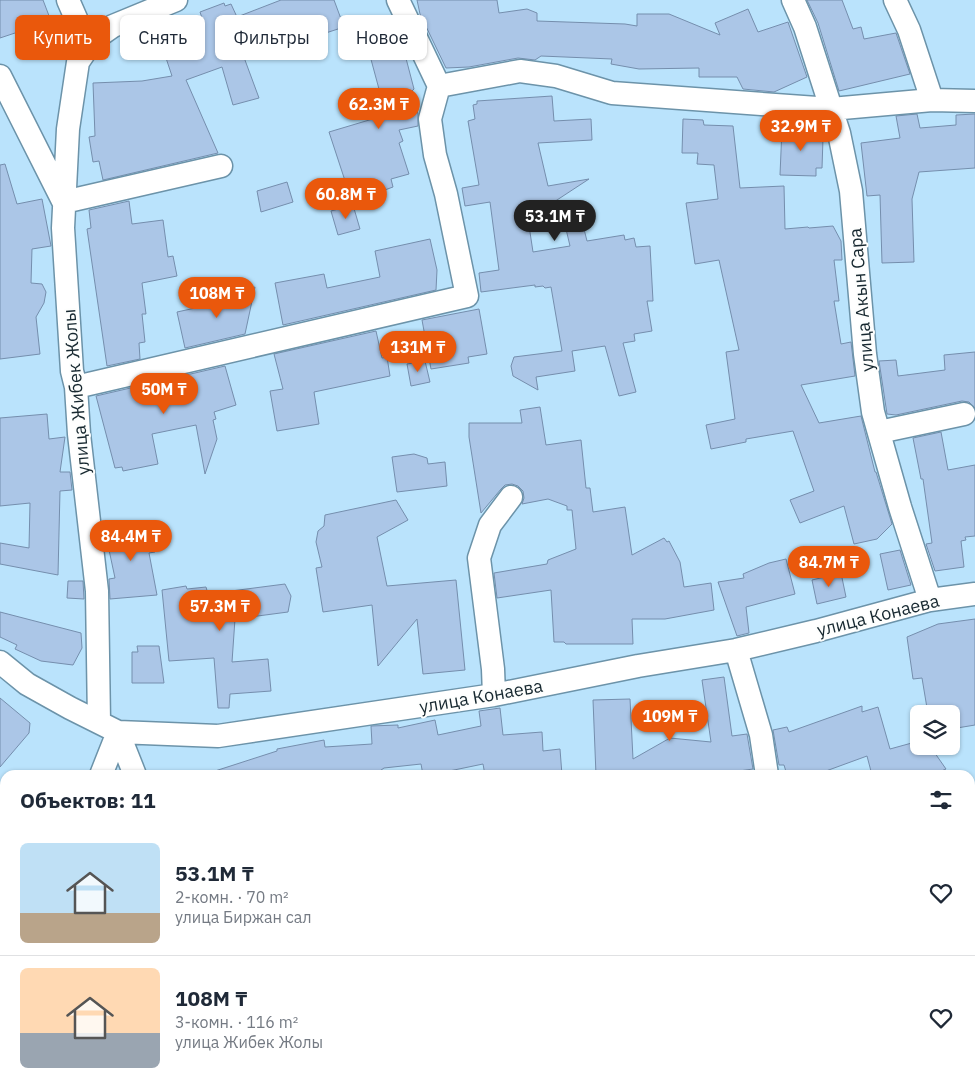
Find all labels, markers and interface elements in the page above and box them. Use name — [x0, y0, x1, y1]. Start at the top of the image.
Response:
chip: Купить — [15, 15, 110, 60]
chip: Снять — [120, 15, 205, 60]
chip: Фильтры — [215, 15, 328, 60]
chip: Новое — [338, 15, 427, 60]
pin: 62.3M ₸ — [333, 88, 425, 130]
text: 62.3M ₸ — [349, 94, 409, 114]
pin: 32.9M ₸ — [755, 110, 847, 152]
text: 32.9M ₸ — [771, 116, 831, 136]
pin: 60.8M ₸ — [300, 178, 392, 220]
text: 60.8M ₸ — [316, 184, 376, 204]
pin: 53.1M ₸ — [509, 200, 601, 242]
text: 53.1M ₸ — [525, 206, 585, 226]
street label: улица Акын Сара — [843, 227, 879, 373]
pin: 108M ₸ — [176, 276, 258, 319]
text: 108M ₸ — [189, 283, 245, 303]
street label: улица Жибек Жолы — [57, 308, 95, 476]
pin: 131M ₸ — [377, 330, 459, 373]
text: 131M ₸ — [390, 337, 446, 357]
pin: 50M ₸ — [129, 372, 199, 415]
text: 50M ₸ — [141, 379, 187, 399]
pin: 84.4M ₸ — [85, 520, 177, 562]
text: 84.4M ₸ — [101, 526, 161, 546]
pin: 84.7M ₸ — [783, 546, 875, 588]
text: 84.7M ₸ — [799, 552, 859, 572]
street label: улица Конаева — [814, 589, 942, 641]
pin: 57.3M ₸ — [174, 590, 266, 632]
text: 57.3M ₸ — [190, 596, 250, 616]
street label: улица Конаева — [417, 674, 545, 718]
pin: 109M ₸ — [629, 700, 711, 742]
map controls — [910, 705, 960, 755]
button: layers — [910, 705, 960, 755]
text: 109M ₸ — [642, 706, 698, 726]
text: Объектов: 11 — [20, 786, 156, 814]
icon: filters — [927, 786, 955, 814]
text: 53.1M ₸ — [175, 859, 254, 887]
icon: home — [60, 863, 120, 923]
icon: heart — [927, 879, 955, 907]
text: 2-комн. · 70 m² — [175, 887, 289, 907]
text: улица Биржан сал — [175, 907, 311, 927]
text: 108M ₸ — [175, 984, 248, 1012]
icon: home — [60, 988, 120, 1048]
icon: heart — [927, 1004, 955, 1032]
text: 3-комн. · 116 m² — [175, 1012, 298, 1032]
text: улица Жибек Жолы — [175, 1032, 323, 1052]

